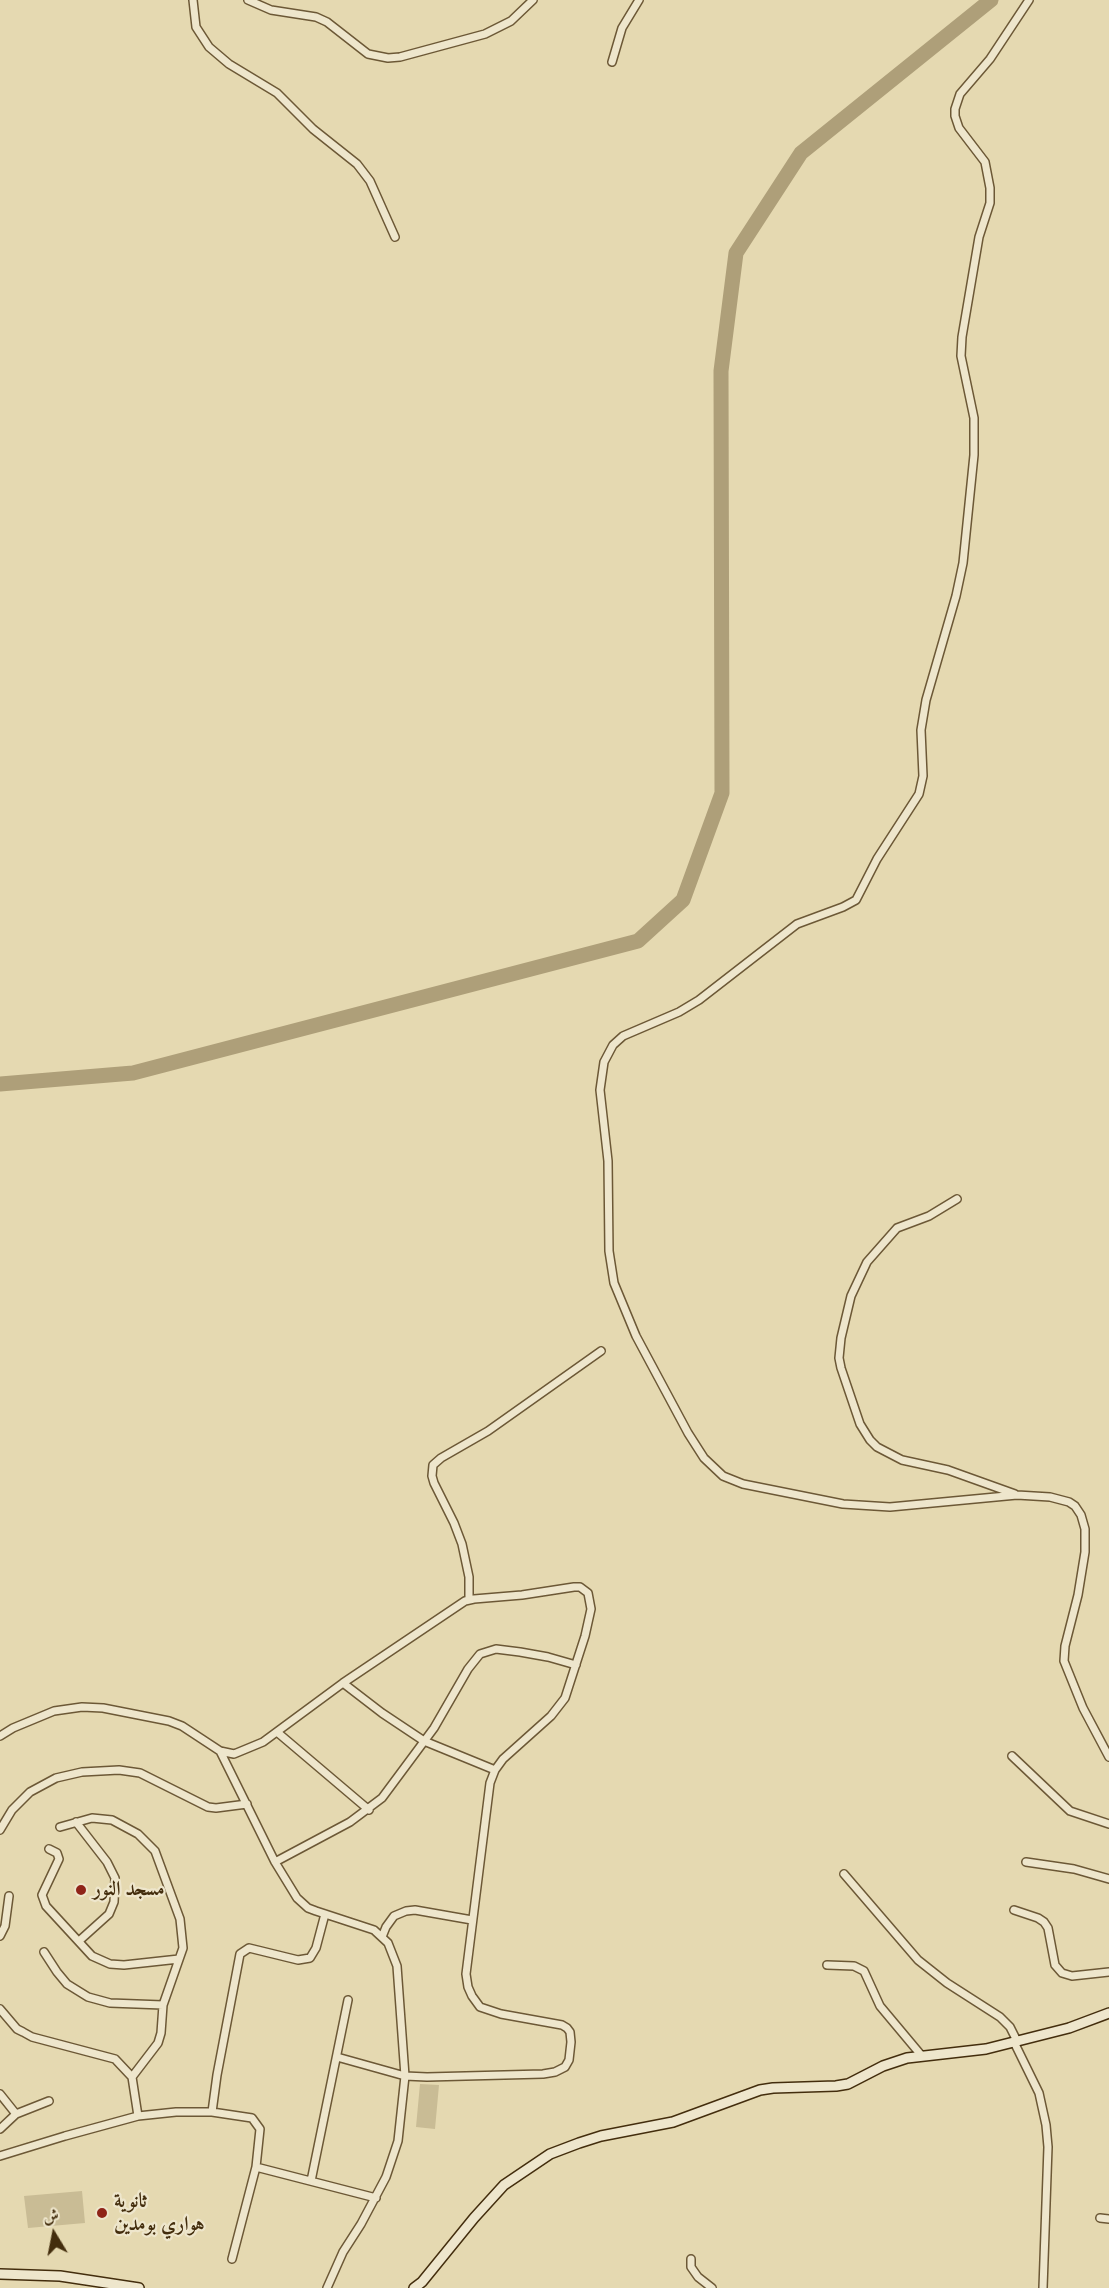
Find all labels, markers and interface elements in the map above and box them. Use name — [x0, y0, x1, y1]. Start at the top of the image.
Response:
place label: مسجد النور — [93, 1878, 165, 1902]
marker: مسجد النور — [74, 1883, 88, 1897]
place label: ثانوية هواري بومدين — [114, 2190, 204, 2237]
north arrow — [24, 2204, 84, 2264]
text: ش — [41, 2204, 60, 2227]
marker: ثانوية هواري بومدين — [95, 2206, 109, 2220]

